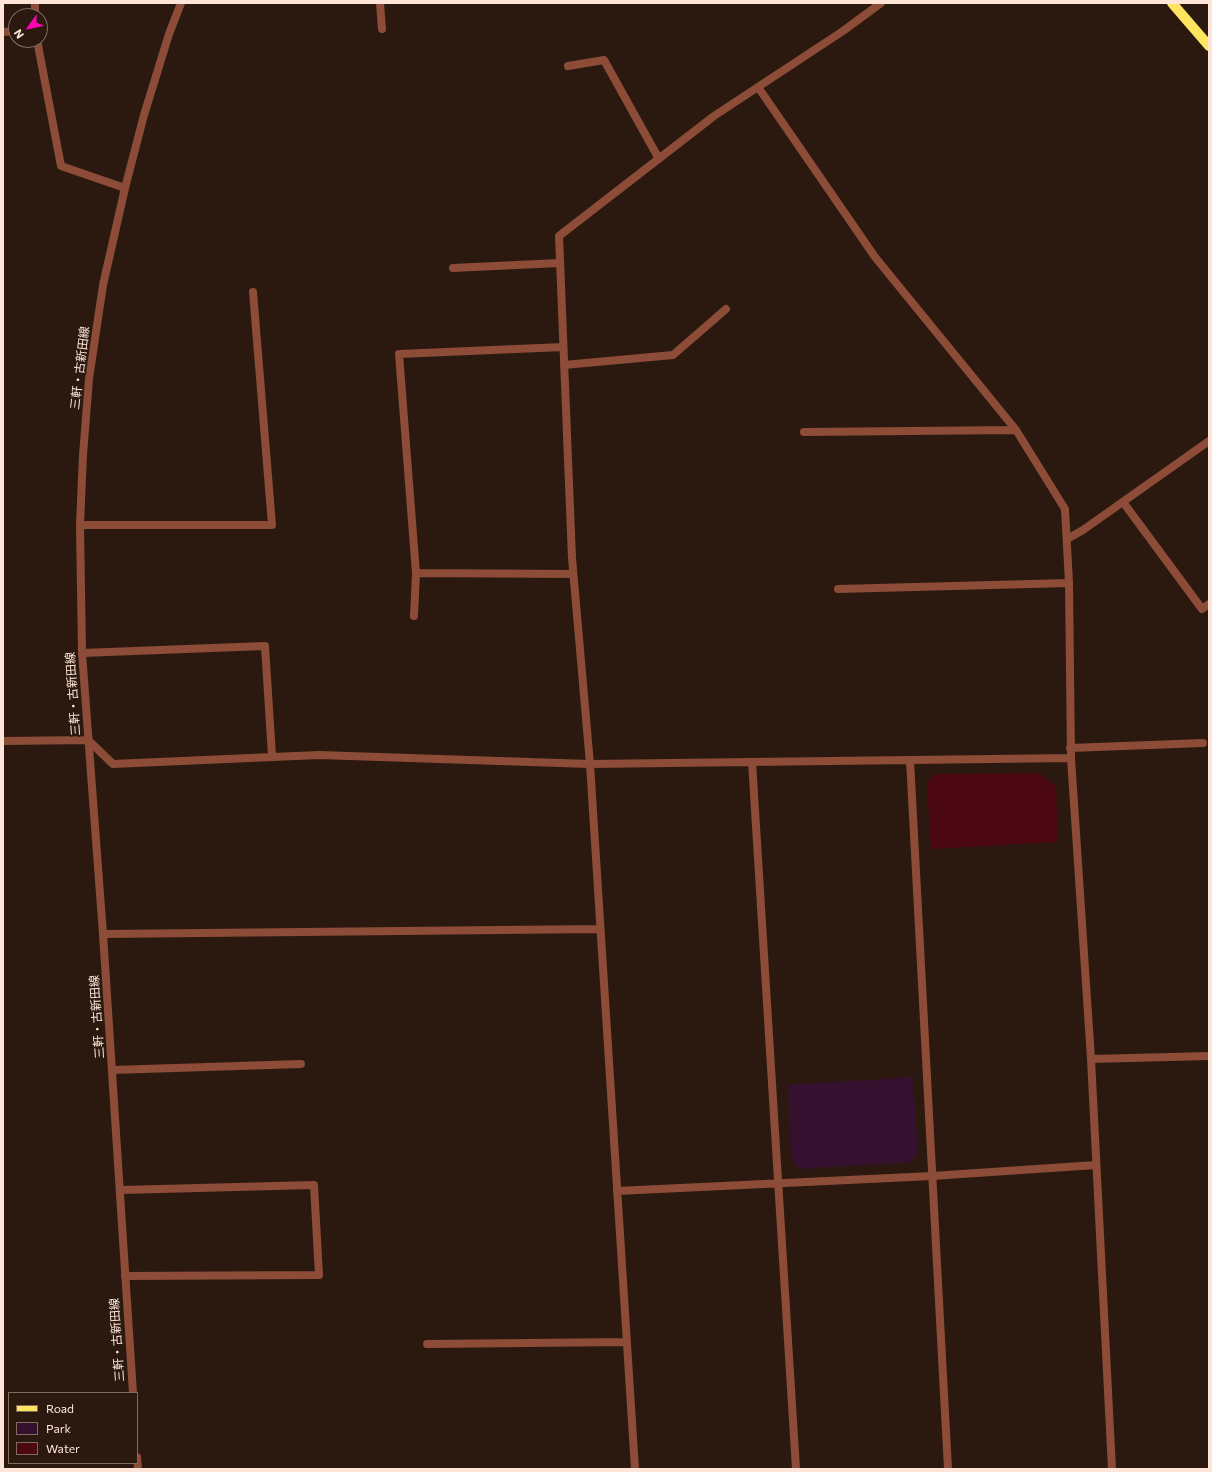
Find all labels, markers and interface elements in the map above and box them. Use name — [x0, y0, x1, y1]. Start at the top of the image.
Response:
north arrow — [8, 8, 48, 48]
text: N — [11, 27, 26, 41]
street label: 三軒・古新田線 — [68, 325, 92, 411]
street label: 三軒・古新田線 — [63, 652, 83, 736]
street label: 三軒・古新田線 — [87, 975, 107, 1059]
street label: 三軒・古新田線 — [107, 1298, 127, 1382]
legend — [8, 1392, 138, 1464]
text: Road — [46, 1401, 74, 1415]
text: Park — [46, 1421, 71, 1435]
text: Water — [46, 1441, 80, 1455]

